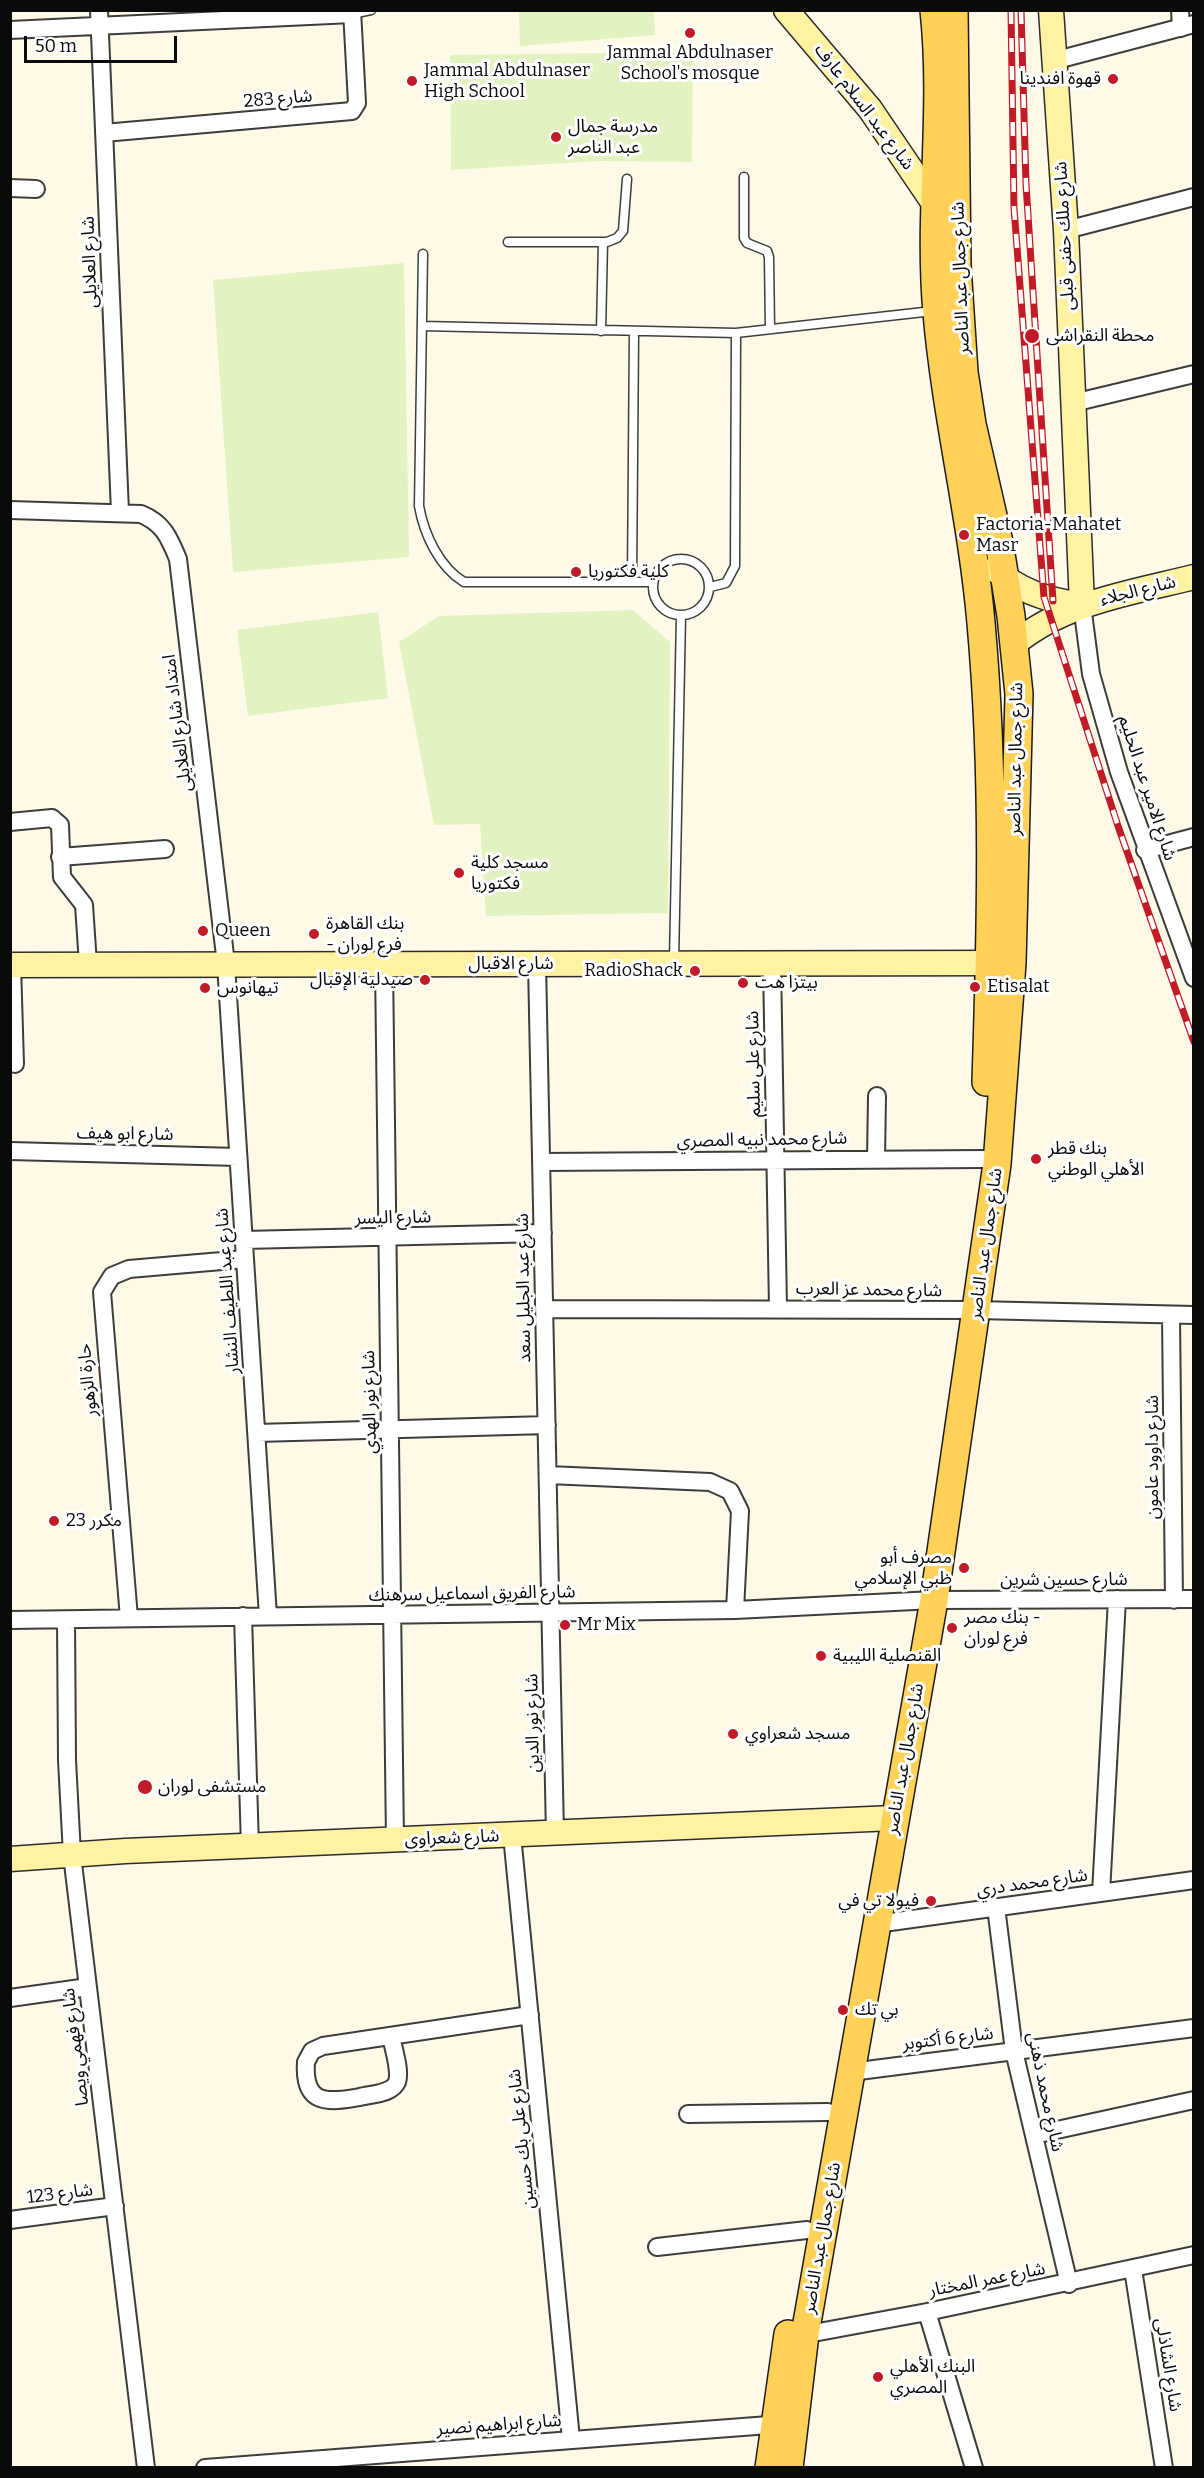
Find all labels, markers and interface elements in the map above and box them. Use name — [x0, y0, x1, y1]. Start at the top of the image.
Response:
scale bar — [27, 24, 180, 62]
marker: Jammal Abdulnaser School's mosque — [683, 26, 697, 40]
text: 50 m — [35, 35, 77, 57]
street label: شارع عبد السلام عارف — [809, 40, 919, 174]
place label: Jammal Abdulnaser School's mosque — [607, 42, 773, 84]
place label: Jammal Abdulnaser High School — [424, 60, 590, 103]
place label: قهوة افندينا — [1020, 68, 1101, 90]
marker: قهوة افندينا — [1106, 72, 1120, 86]
marker: Jammal Abdulnaser High School — [405, 74, 419, 88]
street label: شارع 283 — [243, 85, 313, 113]
place label: مدرسة جمال عبد الناصر — [568, 116, 658, 158]
marker: مدرسة جمال عبد الناصر — [549, 130, 563, 144]
street label: شارع ملك حفنى قبلى — [1050, 161, 1080, 311]
street label: شارع جمال عبد الناصر — [948, 201, 974, 355]
street label: شارع العلايلى — [78, 216, 102, 308]
place label: محطة النقراشى — [1046, 325, 1154, 347]
marker: محطة النقراشى — [1023, 327, 1041, 345]
place label: Factoria-Mahatet Masr — [976, 514, 1121, 556]
marker: Factoria-Mahatet Masr — [957, 528, 971, 542]
place label: كلية فكتوريا — [588, 561, 669, 583]
marker: كلية فكتوريا — [569, 565, 583, 579]
street label: شارع الجلاء — [1098, 571, 1178, 611]
street label: امتداد شارع العلايلى — [159, 653, 197, 793]
street label: شارع جمال عبد الناصر — [1004, 682, 1028, 836]
street label: شارع الامير عبد الحليم — [1113, 713, 1181, 863]
place label: مسجد كلية فكتوريا — [471, 852, 549, 894]
marker: مسجد كلية فكتوريا — [452, 866, 466, 880]
place label: بنك القاهرة - فرع لوران — [326, 913, 404, 956]
place label: Queen — [215, 920, 271, 942]
marker: Queen — [196, 924, 210, 938]
marker: بنك القاهرة - فرع لوران — [307, 927, 321, 941]
street label: شارع الاقبال — [468, 953, 554, 975]
place label: RadioShack — [584, 960, 683, 982]
marker: RadioShack — [688, 964, 702, 978]
place label: صيدلية الإقبال — [310, 969, 413, 991]
place label: بيتزا هت — [755, 972, 818, 994]
marker: صيدلية الإقبال — [418, 973, 432, 987]
marker: بيتزا هت — [736, 976, 750, 990]
place label: Etisalat — [987, 976, 1050, 998]
place label: تيهانوس — [217, 977, 279, 999]
marker: Etisalat — [968, 980, 982, 994]
marker: تيهانوس — [198, 981, 212, 995]
street label: شارع على سليم — [742, 1011, 766, 1117]
street label: شارع ابو هيف — [76, 1122, 174, 1146]
street label: شارع محمد نبيه المصري — [677, 1128, 847, 1152]
place label: بنك قطر الأهلي الوطني — [1048, 1138, 1144, 1180]
marker: بنك قطر الأهلي الوطني — [1029, 1152, 1043, 1166]
street label: شارع جمال عبد الناصر — [965, 1167, 1007, 1321]
street label: شارع عبد اللطيف النشار — [211, 1207, 245, 1375]
street label: شارع اليسر — [354, 1207, 432, 1229]
street label: شارع عبد الجليل سعد — [512, 1213, 536, 1363]
street label: شارع محمد عز العرب — [796, 1278, 942, 1302]
street label: حارة الزهور — [74, 1342, 102, 1418]
street label: شارع نور الهدي — [358, 1350, 382, 1454]
street label: شارع داوود عامون — [1142, 1395, 1164, 1519]
place label: 23 مكرر — [66, 1510, 122, 1532]
marker: 23 مكرر — [47, 1514, 61, 1528]
place label: مصرف أبو ظبي الإسلامي — [854, 1547, 952, 1590]
marker: مصرف أبو ظبي الإسلامي — [957, 1561, 971, 1575]
street label: شارع حسين شرين — [1000, 1569, 1128, 1591]
street label: شارع الفريق اسماعيل سرهنك — [368, 1581, 576, 1607]
place label: بنك مصر - فرع لوران — [964, 1607, 1041, 1650]
place label: Mr Mix — [577, 1614, 636, 1636]
marker: Mr Mix — [558, 1618, 572, 1632]
marker: بنك مصر - فرع لوران — [945, 1621, 959, 1635]
place label: القنصلية الليبية — [833, 1645, 941, 1667]
marker: القنصلية الليبية — [814, 1649, 828, 1663]
street label: شارع نور الدين — [521, 1673, 545, 1773]
street label: شارع جمال عبد الناصر — [881, 1682, 929, 1836]
place label: مسجد شعراوي — [745, 1723, 851, 1745]
marker: مسجد شعراوي — [726, 1727, 740, 1741]
place label: مستشفى لوران — [158, 1776, 266, 1798]
marker: مستشفى لوران — [136, 1778, 154, 1796]
street label: شارع شعراوى — [404, 1826, 500, 1850]
street label: شارع محمد دري — [975, 1865, 1089, 1901]
place label: فيولا تي في — [838, 1890, 919, 1912]
marker: فيولا تي في — [924, 1894, 938, 1908]
street label: شارع فهمي ويصا — [58, 1987, 94, 2107]
place label: بي تك — [855, 1999, 899, 2021]
marker: بي تك — [836, 2003, 850, 2017]
street label: شارع 6 أكتوبر — [901, 2023, 995, 2055]
street label: شارع محمد ذهنى — [1022, 2030, 1068, 2154]
street label: شارع على بك حسين — [504, 2068, 540, 2210]
street label: شارع جمال عبد الناصر — [798, 2161, 846, 2315]
street label: شارع 123 — [26, 2179, 94, 2209]
street label: شارع عمر المختار — [927, 2258, 1047, 2302]
street label: شارع الشاذلى — [1150, 2317, 1186, 2413]
place label: البنك الأهلي المصري — [890, 2356, 975, 2398]
marker: البنك الأهلي المصري — [871, 2370, 885, 2384]
street label: شارع ابراهيم نصير — [436, 2410, 562, 2440]

